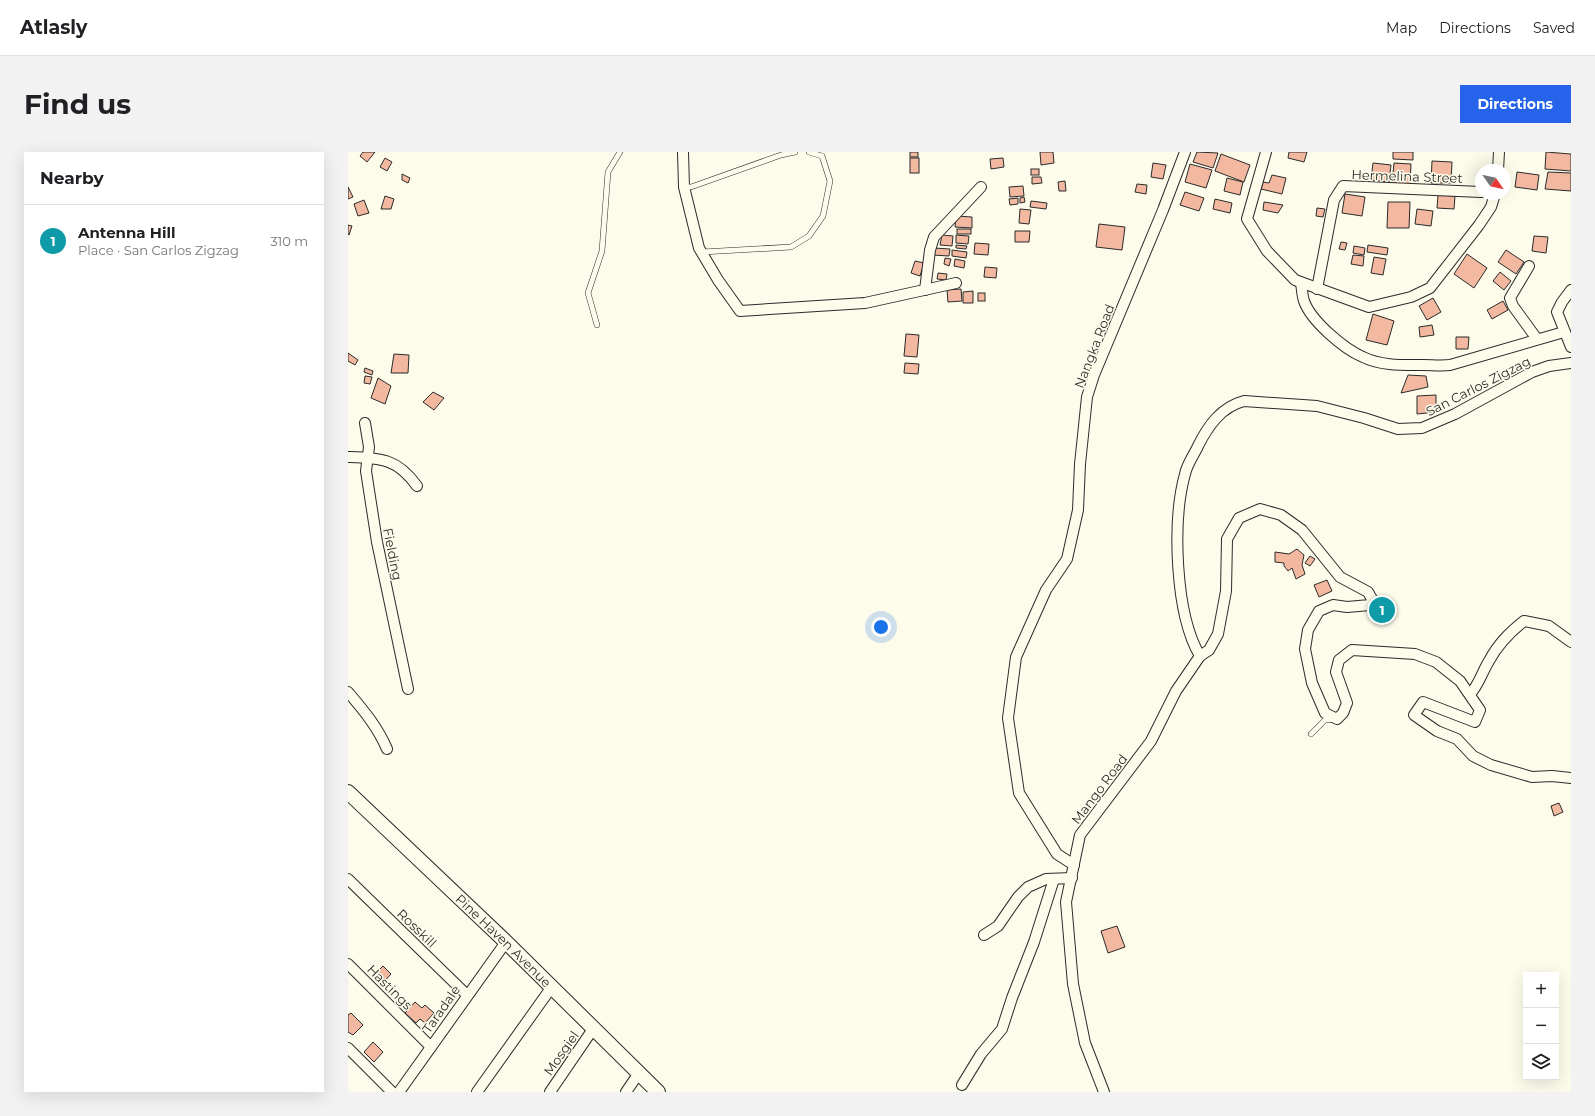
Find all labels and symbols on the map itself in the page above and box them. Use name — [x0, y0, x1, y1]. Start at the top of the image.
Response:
north arrow — [1475, 164, 1511, 200]
street label: Hermelina Street — [1351, 166, 1463, 186]
street label: Nangka Road — [1071, 302, 1117, 390]
street label: San Carlos Zigzag — [1423, 353, 1533, 419]
street label: Fielding — [380, 526, 406, 582]
pin: 1 — [1369, 595, 1395, 625]
your location — [871, 617, 891, 637]
street label: Mango Road — [1068, 751, 1130, 827]
street label: Pine Haven Avenue — [452, 890, 555, 990]
street label: Rosskill — [394, 905, 440, 951]
street label: Hastings — [364, 961, 416, 1013]
street label: Taradale — [419, 982, 463, 1036]
street label: Mosgiel — [540, 1028, 582, 1078]

